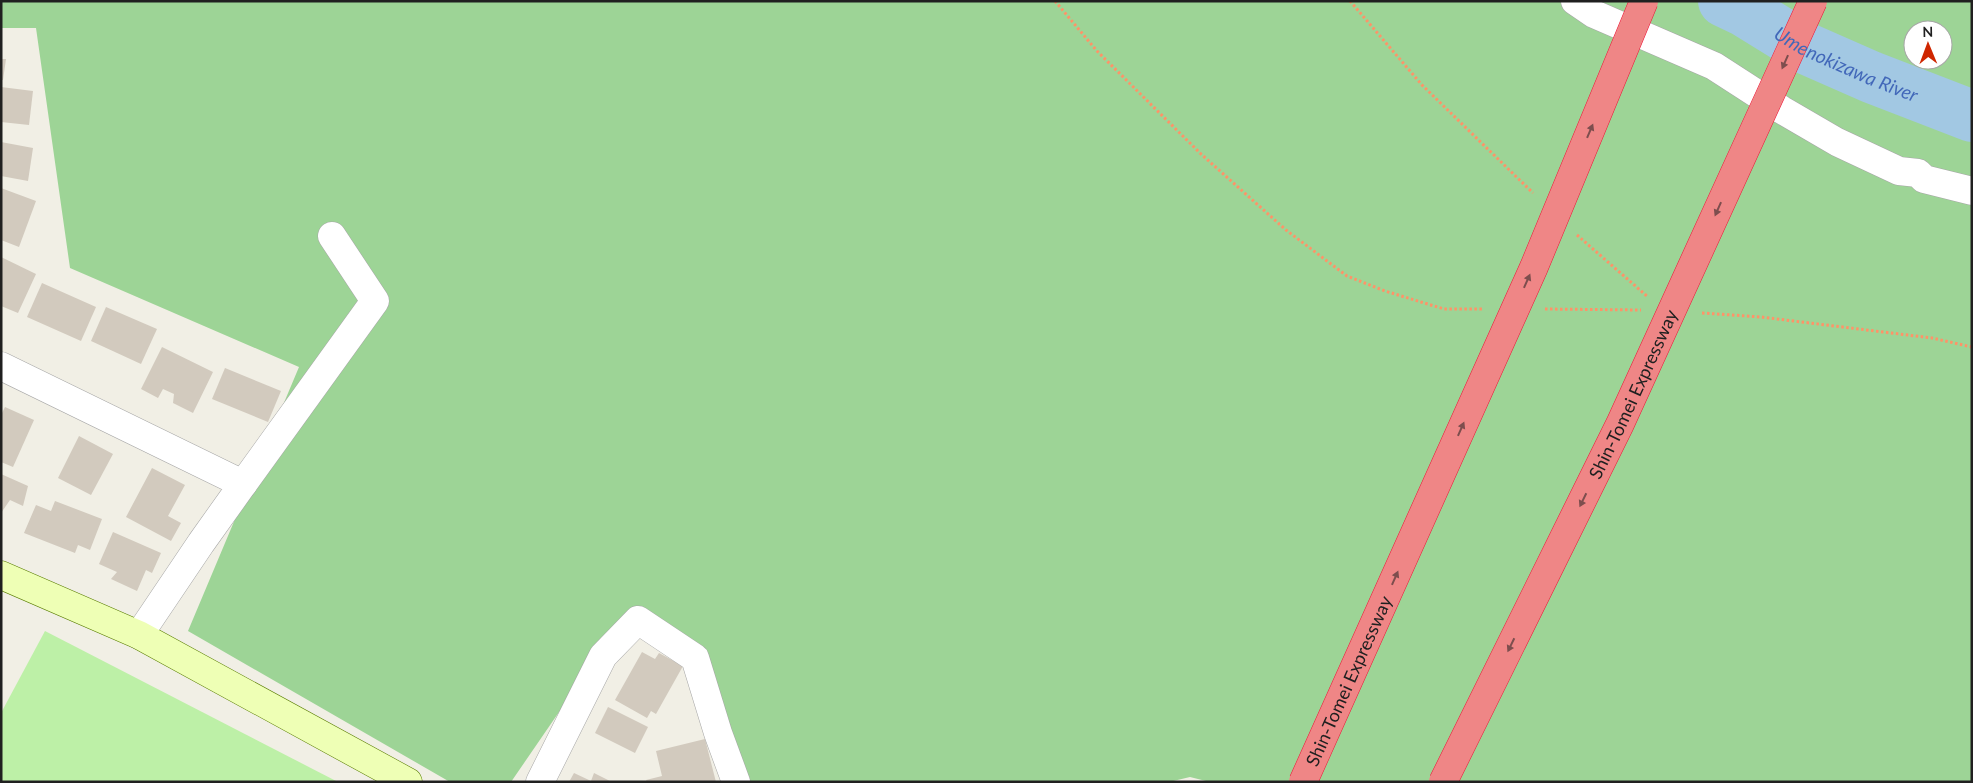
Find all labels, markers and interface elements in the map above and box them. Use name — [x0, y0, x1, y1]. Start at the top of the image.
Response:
north arrow — [1903, 20, 1953, 70]
water label: Umenokizawa River — [1771, 21, 1922, 106]
text: N — [1922, 23, 1933, 40]
one-way arrow — [1781, 55, 1789, 69]
one-way arrow — [1587, 124, 1595, 138]
one-way arrow — [1714, 202, 1722, 217]
one-way arrow — [1524, 274, 1532, 288]
street label: Shin-Tomei Expressway — [1584, 305, 1682, 482]
one-way arrow — [1457, 422, 1465, 436]
one-way arrow — [1579, 492, 1587, 507]
one-way arrow — [1391, 571, 1399, 585]
street label: Shin-Tomei Expressway — [1301, 591, 1396, 769]
one-way arrow — [1507, 638, 1515, 652]

